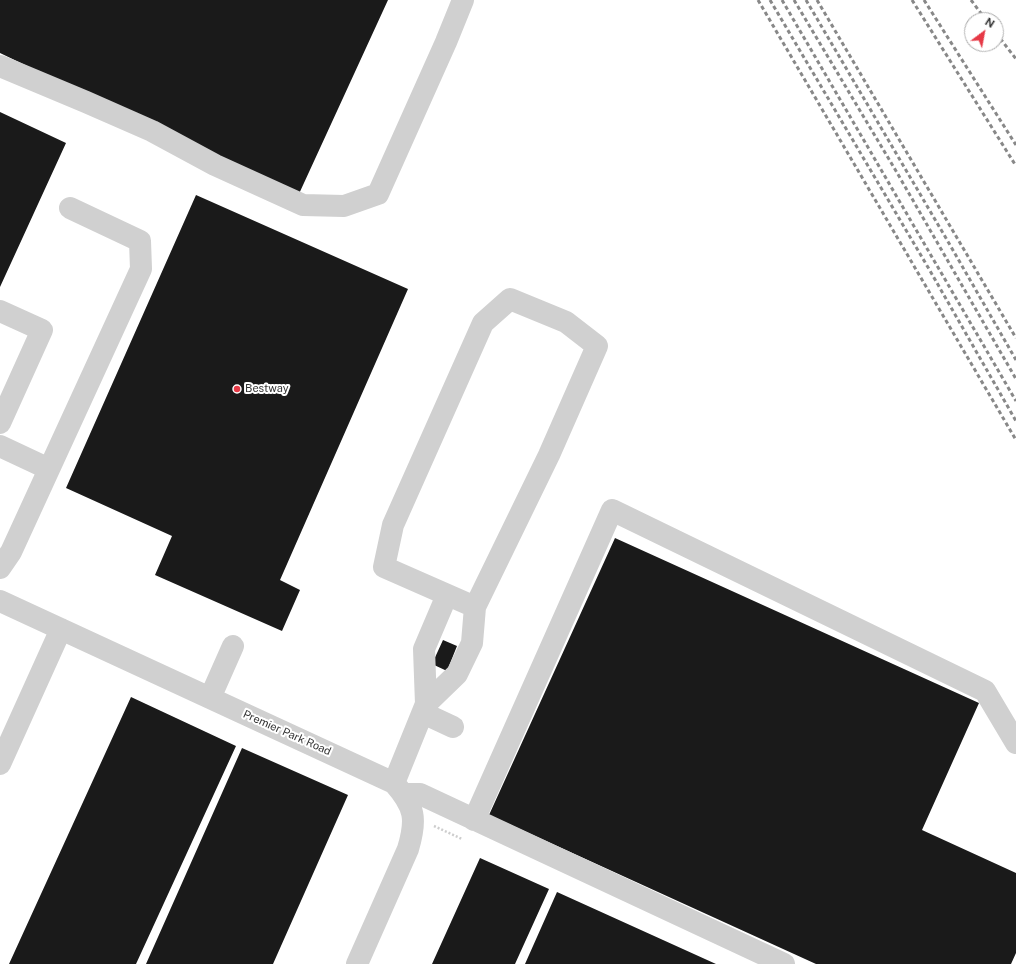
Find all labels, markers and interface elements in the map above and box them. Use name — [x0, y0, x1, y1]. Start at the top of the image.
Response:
north arrow — [964, 12, 1004, 52]
text: N — [983, 15, 997, 30]
place label: Bestway — [245, 382, 289, 396]
marker: Bestway — [232, 384, 242, 394]
street label: Premier Park Road — [241, 708, 333, 758]

